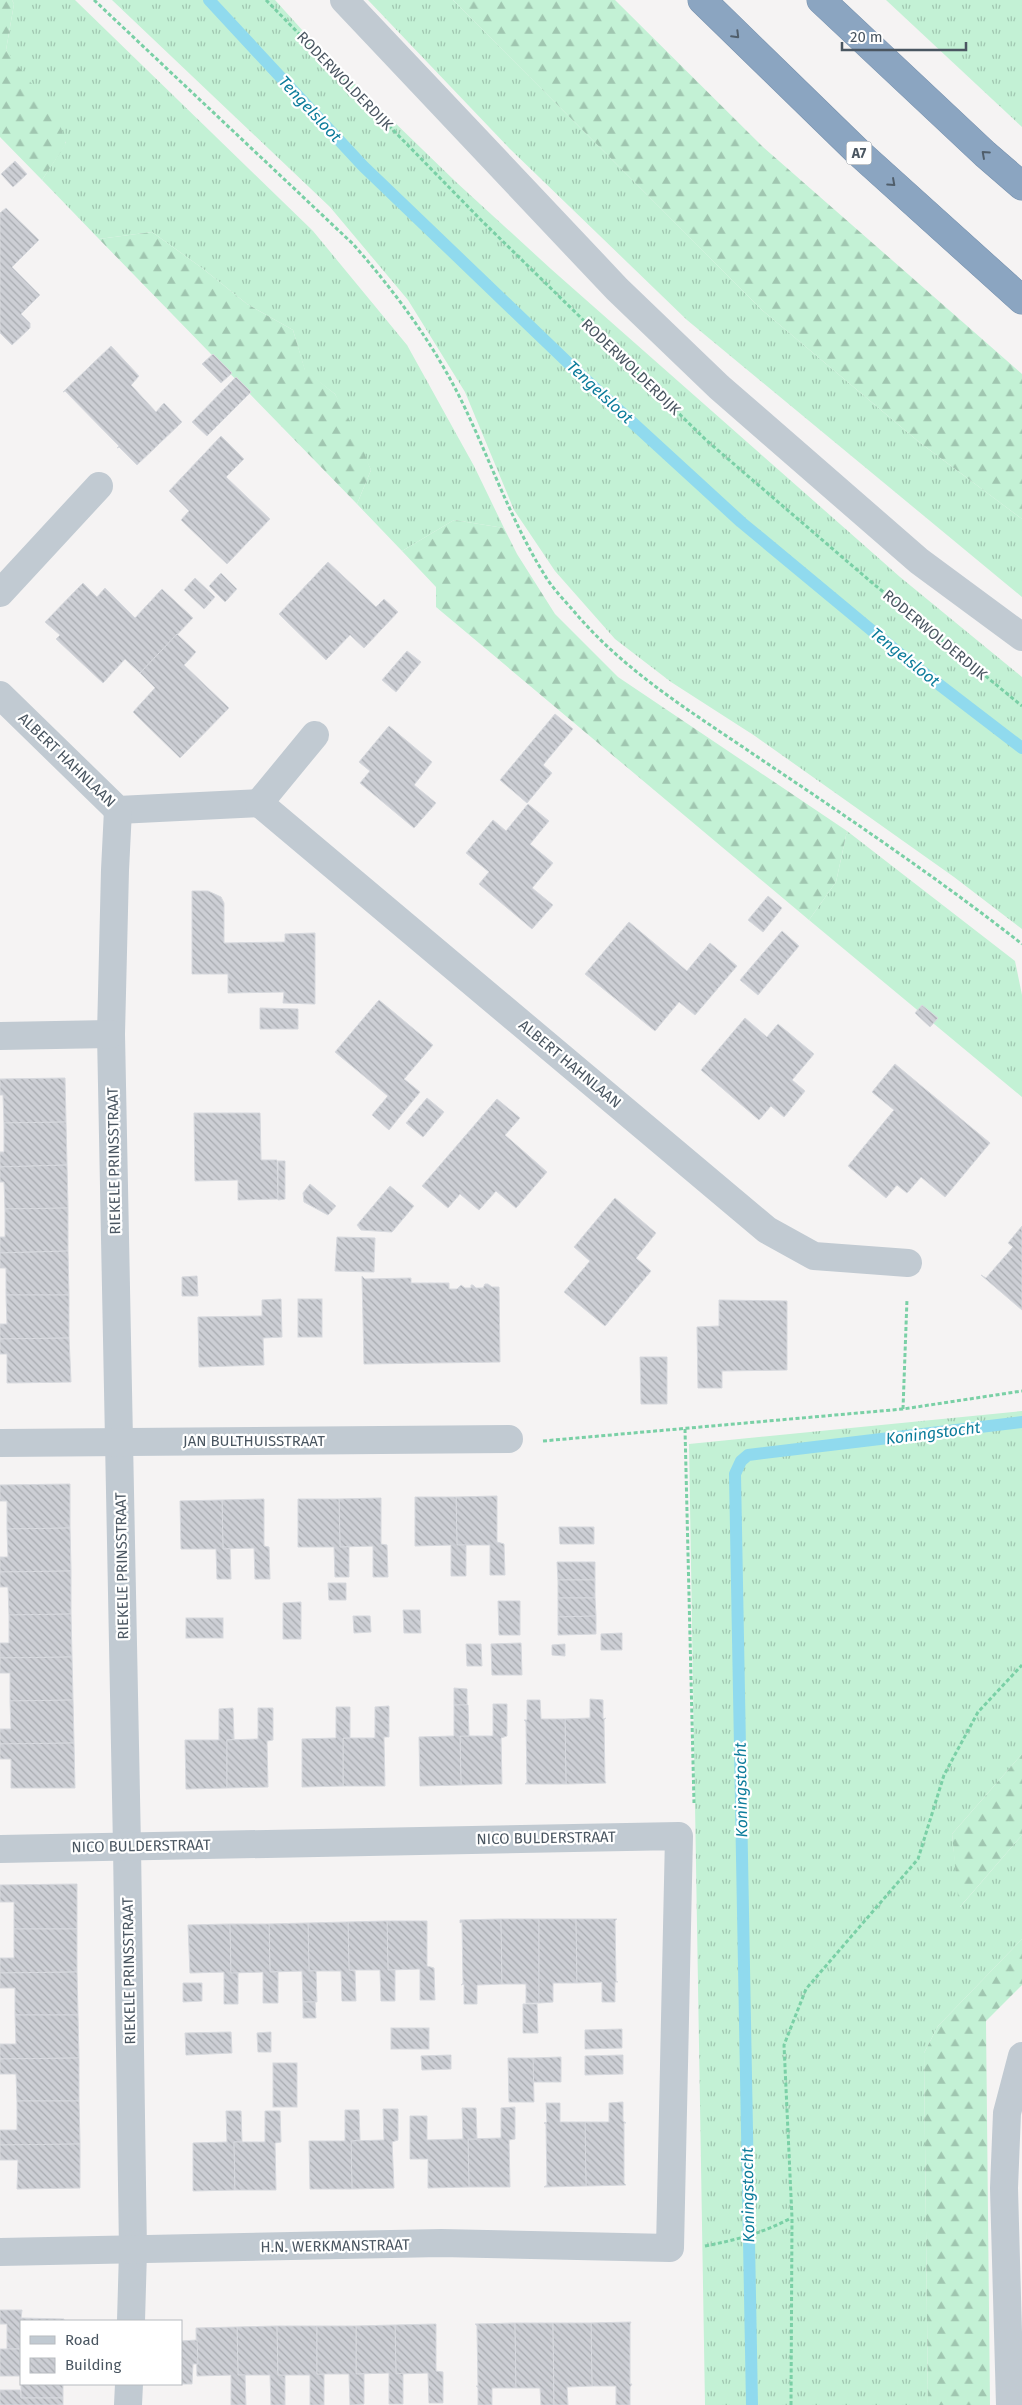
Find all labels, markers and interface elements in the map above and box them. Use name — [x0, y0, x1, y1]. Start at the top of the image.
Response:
scale bar — [842, 20, 966, 52]
street label: RODERWOLDERDIJK — [293, 28, 397, 134]
text: 20 m — [850, 28, 883, 46]
one-way arrow — [730, 29, 739, 38]
water label: Tengelsloot — [275, 72, 345, 146]
road number: A7 — [846, 142, 872, 164]
one-way arrow — [982, 151, 991, 160]
one-way arrow — [886, 177, 895, 186]
street label: RODERWOLDERDIJK — [578, 315, 684, 419]
water label: Tengelsloot — [563, 357, 637, 427]
street label: RODERWOLDERDIJK — [879, 586, 991, 684]
water label: Tengelsloot — [867, 623, 944, 691]
street label: ALBERT HAHNLAAN — [15, 709, 119, 811]
street label: ALBERT HAHNLAAN — [515, 1016, 625, 1112]
street label: RIEKELE PRINSSTRAAT — [104, 1087, 124, 1235]
water label: Koningstocht — [885, 1418, 982, 1448]
street label: JAN BULTHUISSTRAAT — [183, 1432, 325, 1450]
street label: RIEKELE PRINSSTRAAT — [112, 1492, 132, 1640]
water label: Koningstocht — [731, 1742, 751, 1838]
street label: NICO BULDERSTRAAT — [476, 1828, 616, 1848]
street label: NICO BULDERSTRAAT — [71, 1836, 211, 1856]
street label: RIEKELE PRINSSTRAAT — [119, 1897, 139, 2045]
water label: Koningstocht — [738, 2147, 758, 2243]
street label: H.N. WERKMANSTRAAT — [260, 2236, 410, 2256]
legend — [20, 2320, 182, 2385]
text: Road — [65, 2331, 100, 2349]
text: Building — [65, 2356, 121, 2374]

